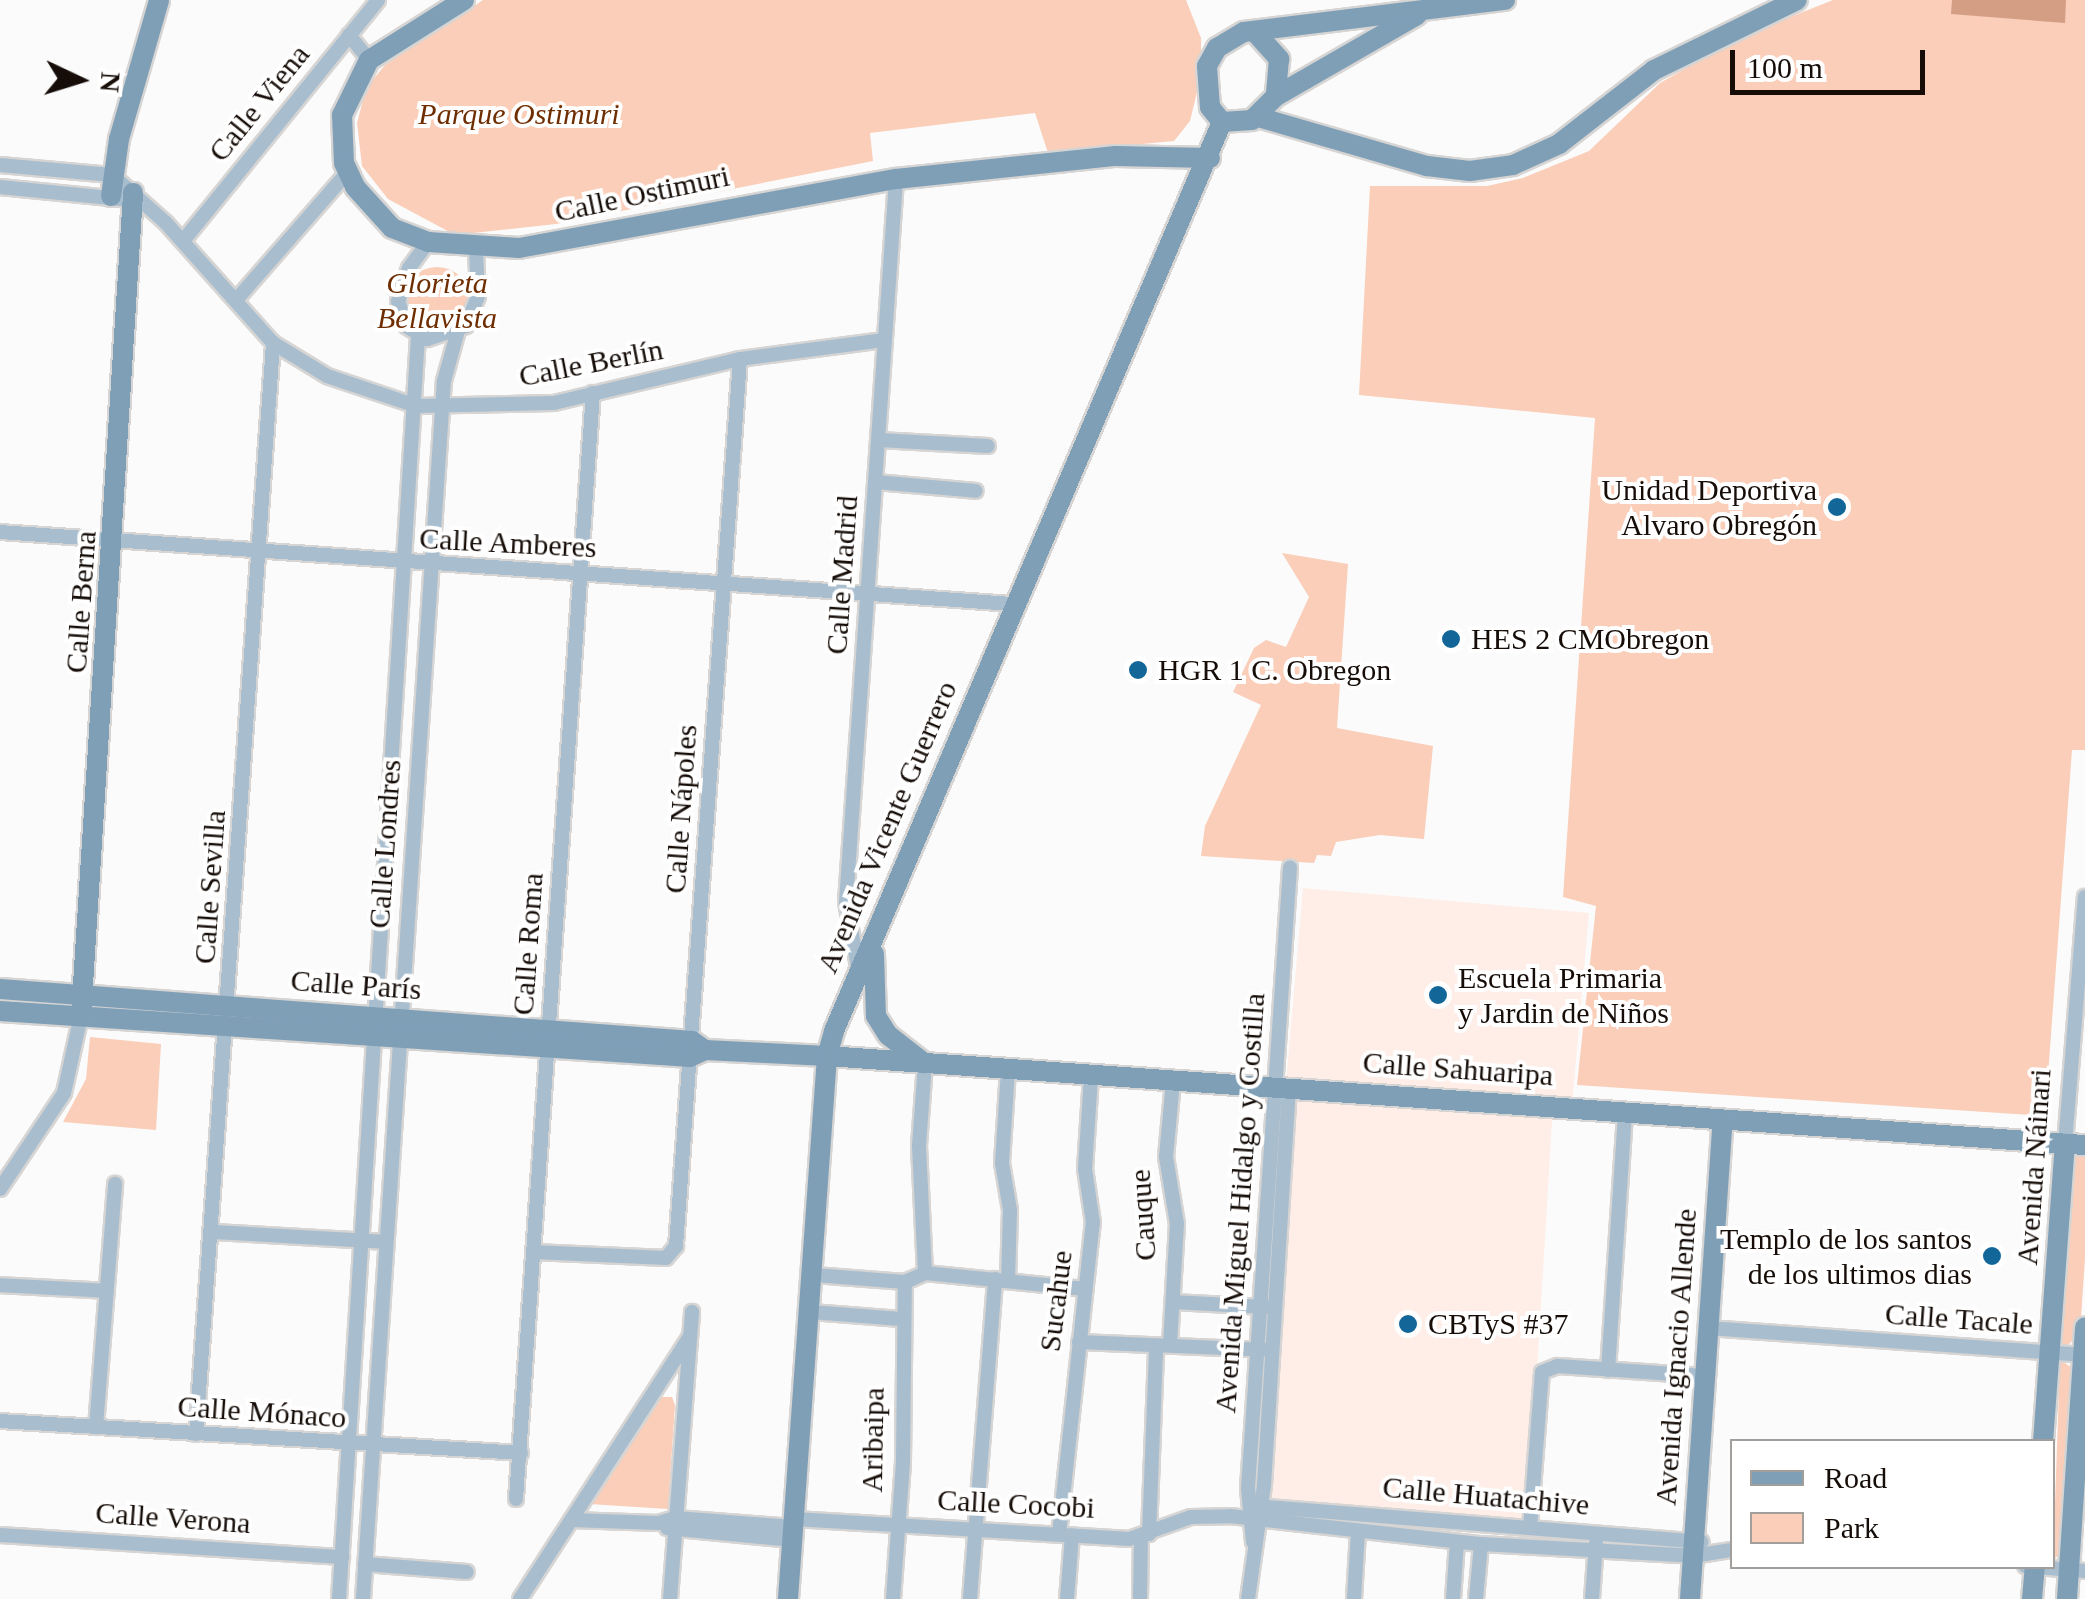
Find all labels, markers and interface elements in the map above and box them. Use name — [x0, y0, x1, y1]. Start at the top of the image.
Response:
north arrow — [30, 30, 130, 130]
scale bar — [1735, 30, 1930, 92]
street label: Calle Viena — [201, 37, 317, 169]
text: 100 m — [1747, 51, 1823, 84]
text: N — [94, 71, 127, 93]
park label: Parque Ostimuri — [418, 96, 620, 132]
street label: Calle Ostimuri — [551, 158, 733, 230]
park label: Glorieta Bellavista — [377, 265, 497, 336]
street label: Calle Berlín — [516, 331, 666, 395]
place label: Unidad Deportiva Alvaro Obregón — [1601, 472, 1817, 542]
street label: Calle Madrid — [818, 494, 866, 656]
marker: Unidad Deportiva Alvaro Obregón — [1826, 496, 1848, 518]
street label: Calle Amberes — [418, 520, 598, 566]
street label: Calle Berna — [58, 530, 104, 674]
place label: HES 2 CMObregon — [1471, 621, 1709, 657]
marker: HES 2 CMObregon — [1440, 628, 1462, 650]
place label: HGR 1 C. Obregon — [1158, 652, 1391, 688]
marker: HGR 1 C. Obregon — [1127, 659, 1149, 681]
street label: Avenida Vicente Guerrero — [809, 675, 965, 979]
street label: Calle Nápoles — [657, 723, 705, 895]
street label: Calle Londres — [361, 758, 409, 930]
street label: Calle Sevilla — [187, 809, 233, 965]
street label: Calle Roma — [505, 872, 551, 1016]
place label: Escuela Primaria y Jardin de Niños — [1458, 960, 1669, 1030]
street label: Calle París — [289, 962, 423, 1008]
marker: Escuela Primaria y Jardin de Niños — [1427, 984, 1449, 1006]
street label: Avenida Miguel Hidalgo y Costilla — [1207, 992, 1273, 1414]
street label: Calle Sahuaripa — [1362, 1044, 1554, 1094]
street label: Avenida Náinari — [2009, 1068, 2059, 1266]
street label: Cauque — [1122, 1168, 1164, 1262]
street label: Avenida Ignacio Allende — [1648, 1206, 1704, 1508]
place label: Templo de los santos de los ultimos dias — [1720, 1221, 1972, 1292]
marker: Templo de los santos de los ultimos dias — [1981, 1245, 2003, 1267]
street label: Sucahue — [1032, 1248, 1080, 1354]
street label: Calle Tacale — [1884, 1296, 2034, 1342]
place label: CBTyS #37 — [1428, 1306, 1568, 1342]
marker: CBTyS #37 — [1397, 1313, 1419, 1335]
street label: Aribaipa — [854, 1387, 892, 1493]
street label: Calle Mónaco — [176, 1388, 348, 1436]
legend — [1730, 1439, 2055, 1569]
text: Road — [1824, 1461, 1887, 1494]
street label: Calle Huatachive — [1381, 1469, 1591, 1523]
street label: Calle Cocobi — [936, 1482, 1096, 1526]
street label: Calle Verona — [94, 1495, 252, 1541]
text: Park — [1824, 1511, 1879, 1544]

